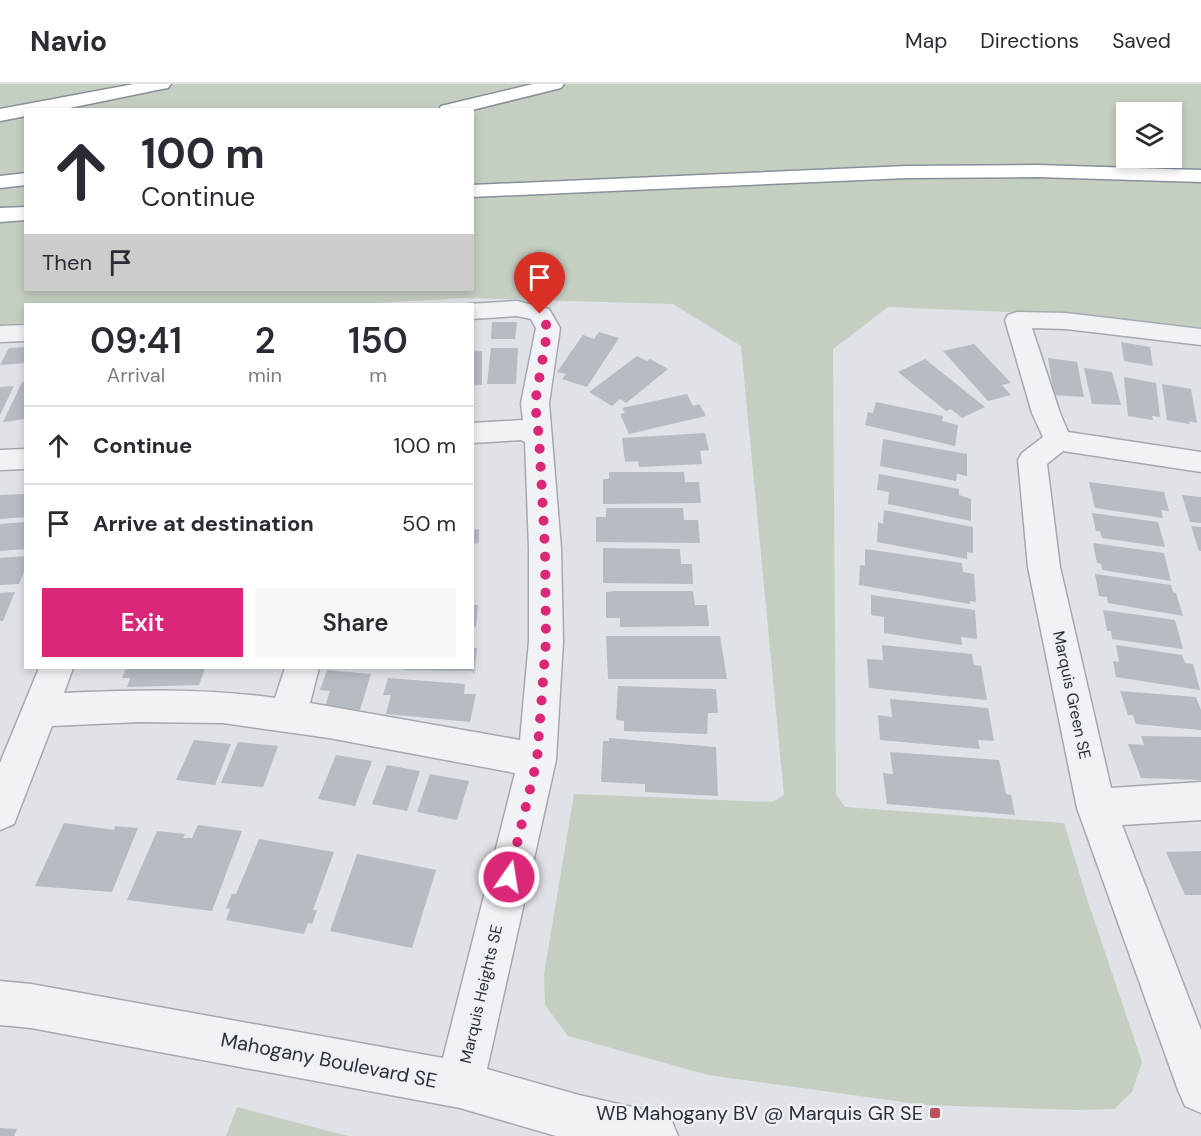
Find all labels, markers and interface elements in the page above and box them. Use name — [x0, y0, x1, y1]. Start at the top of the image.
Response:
text: Navio — [30, 23, 107, 60]
text: Map — [905, 27, 947, 55]
text: Directions — [980, 27, 1079, 55]
text: Saved — [1112, 27, 1171, 55]
map controls — [1116, 102, 1182, 168]
button: layers — [1116, 102, 1182, 168]
text: 100 m — [141, 126, 265, 181]
icon: ahead — [42, 132, 120, 210]
text: Continue — [141, 179, 255, 214]
icon: arrive — [104, 246, 137, 279]
text: Then — [42, 248, 92, 277]
pin — [514, 252, 565, 314]
icon: arrive — [523, 261, 556, 294]
text: 09:41 — [90, 317, 182, 364]
text: 2 — [255, 317, 275, 364]
text: 150 — [348, 317, 408, 364]
text: Arrival — [107, 362, 165, 388]
text: min — [248, 362, 282, 388]
text: m — [369, 362, 387, 388]
icon: ahead — [42, 429, 75, 462]
text: Continue — [93, 431, 192, 460]
text: 100 m — [394, 431, 456, 460]
icon: arrive — [42, 507, 75, 540]
text: Arrive at destination — [93, 509, 314, 538]
text: 50 m — [402, 509, 456, 538]
button: Exit — [42, 588, 243, 657]
button: Share — [255, 588, 456, 657]
street label: Marquis Green SE — [1048, 629, 1096, 761]
position arrow — [477, 845, 541, 909]
street label: Marquis Heights SE — [455, 922, 507, 1066]
street label: Mahogany Boulevard SE — [219, 1026, 439, 1094]
place label: WB Mahogany BV @ Marquis GR SE — [596, 1100, 923, 1126]
marker: WB Mahogany BV @ Marquis GR SE — [928, 1106, 942, 1120]

